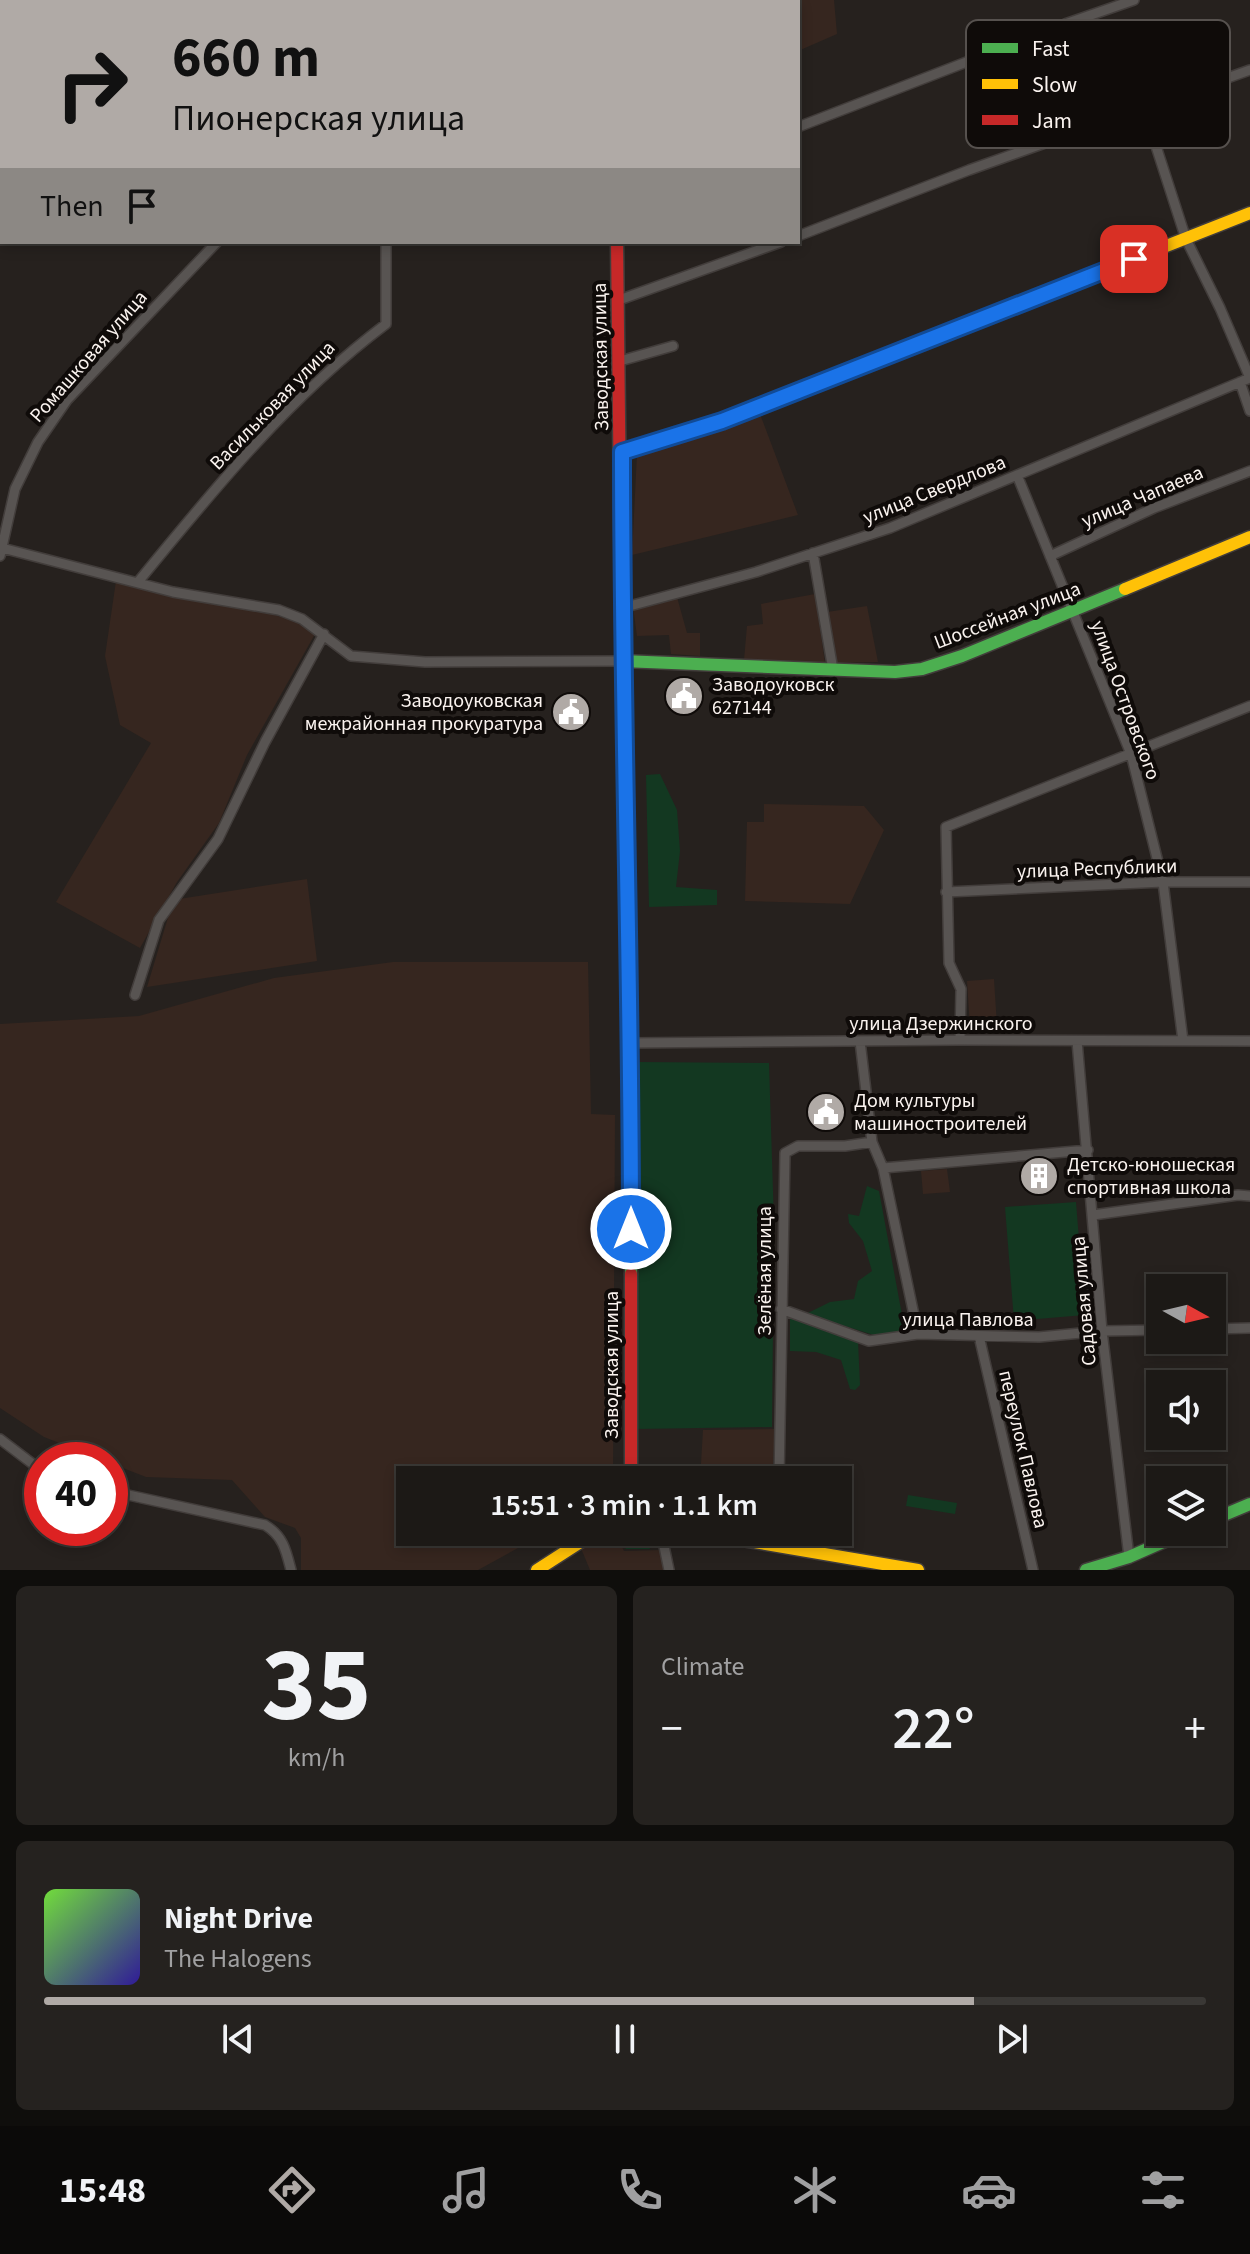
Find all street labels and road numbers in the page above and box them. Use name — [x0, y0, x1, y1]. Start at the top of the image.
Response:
street label: Заводская улица — [586, 283, 616, 431]
street label: Ромашковая улица — [23, 285, 154, 429]
street label: Васильковая улица — [204, 335, 342, 477]
street label: улица Свердлова — [859, 449, 1010, 531]
street label: улица Чапаева — [1077, 459, 1208, 535]
street label: Шоссейная улица — [930, 575, 1085, 657]
street label: улица Островского — [1083, 617, 1167, 784]
street label: улица Республики — [1016, 852, 1178, 886]
street label: улица Дзержинского — [849, 1010, 1033, 1038]
street label: Зелёная улица — [751, 1206, 779, 1336]
street label: Садовая улица — [1064, 1235, 1104, 1367]
street label: Заводская улица — [598, 1291, 626, 1439]
street label: улица Павлова — [902, 1306, 1034, 1334]
street label: переулок Павлова — [991, 1367, 1055, 1531]

